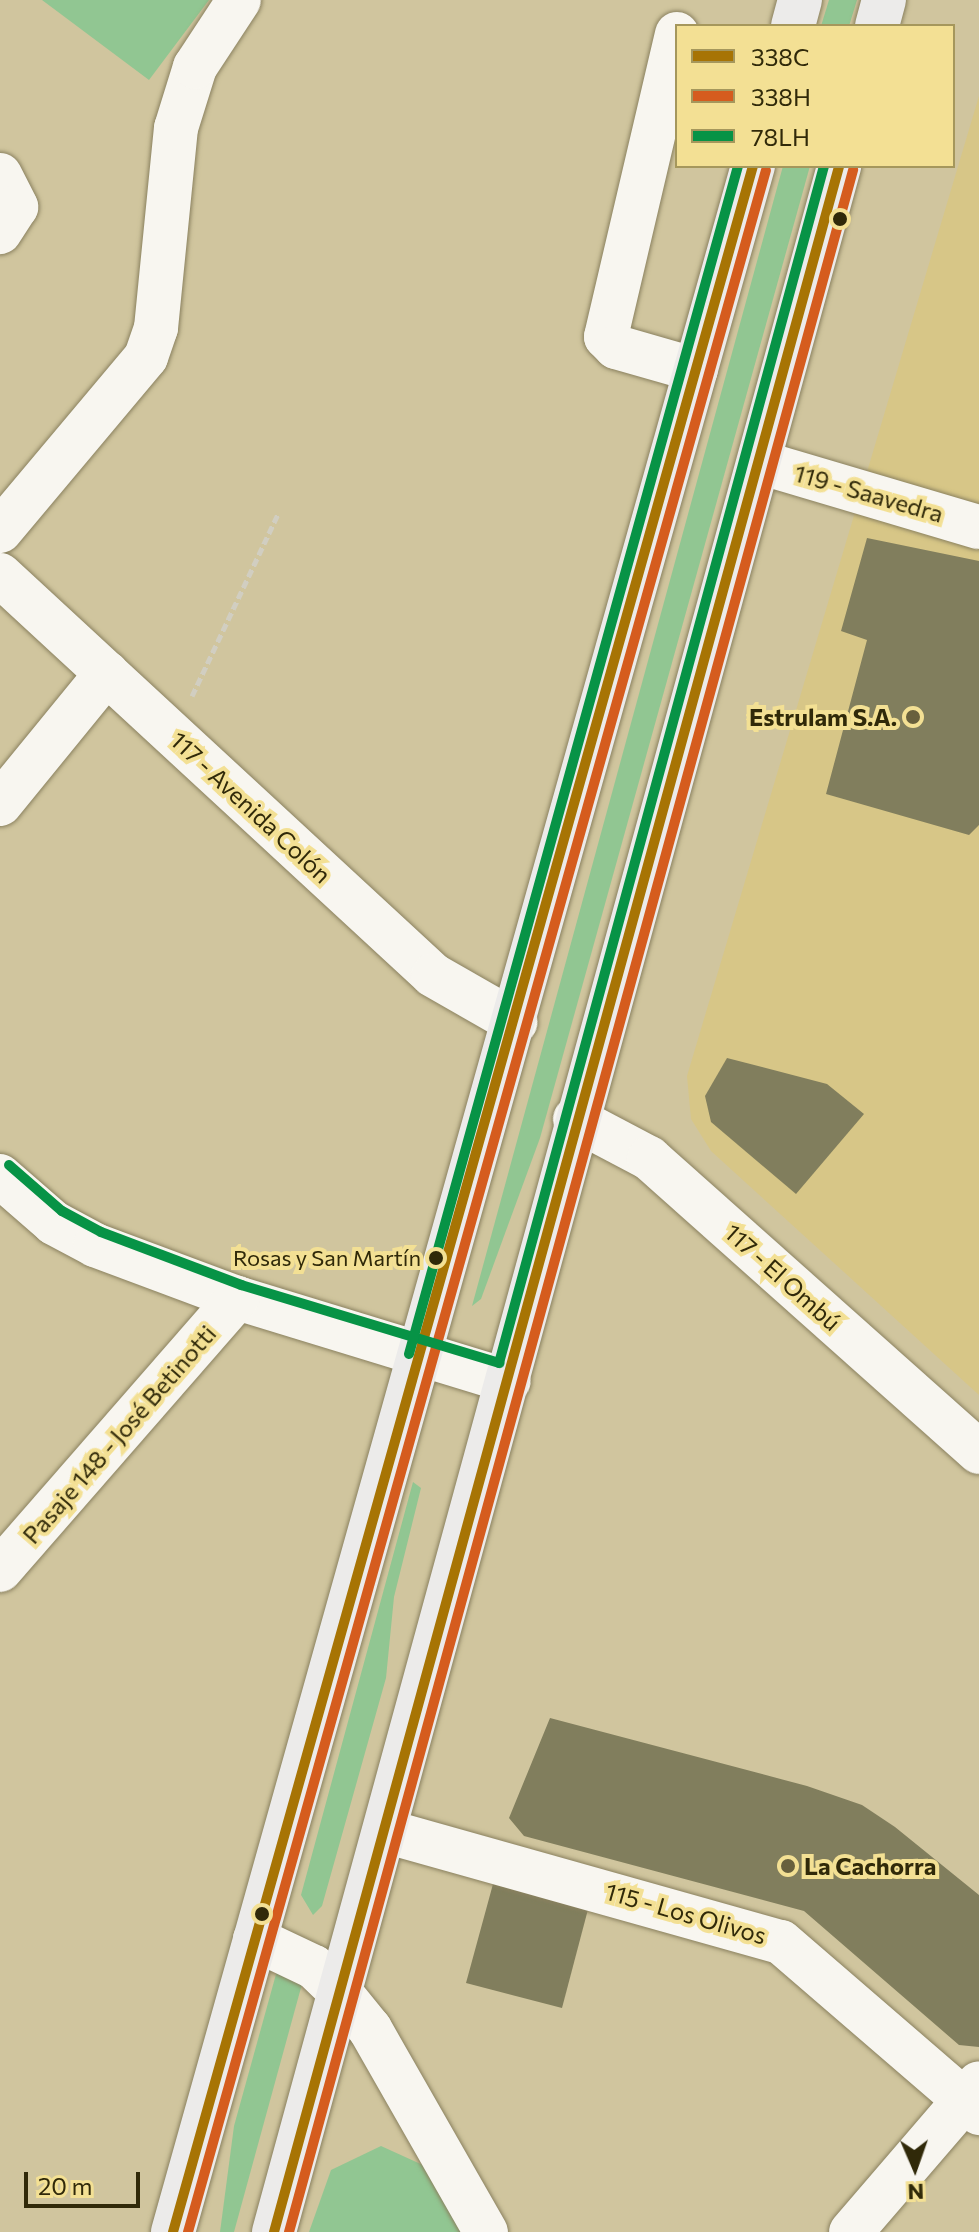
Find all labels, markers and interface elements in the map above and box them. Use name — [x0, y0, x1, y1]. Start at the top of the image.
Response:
legend — [675, 24, 955, 168]
text: 338C — [751, 42, 809, 71]
text: 338H — [751, 82, 811, 111]
text: 78LH — [751, 122, 810, 151]
unlabelled marker — [832, 211, 848, 227]
street label: 119 - Saavedra — [791, 458, 947, 528]
place label: Estrulam S.A. — [749, 703, 897, 731]
marker: Estrulam S.A. — [904, 708, 922, 726]
street label: 117 - Avenida Colón — [165, 725, 337, 889]
street label: 117 - El Ombú — [719, 1218, 847, 1336]
place label: Rosas y San Martín — [233, 1245, 421, 1271]
marker: Rosas y San Martín — [428, 1250, 444, 1266]
street label: Pasaje 148 - José Betinotti — [16, 1319, 222, 1549]
place label: La Cachorra — [804, 1852, 936, 1880]
marker: La Cachorra — [779, 1857, 797, 1875]
street label: 115 - Los Olivos — [602, 1876, 770, 1950]
unlabelled marker — [254, 1906, 270, 1922]
north arrow — [875, 2128, 955, 2208]
scale bar — [28, 2156, 144, 2206]
text: 20 m — [38, 2171, 92, 2200]
text: N — [907, 2179, 925, 2206]

